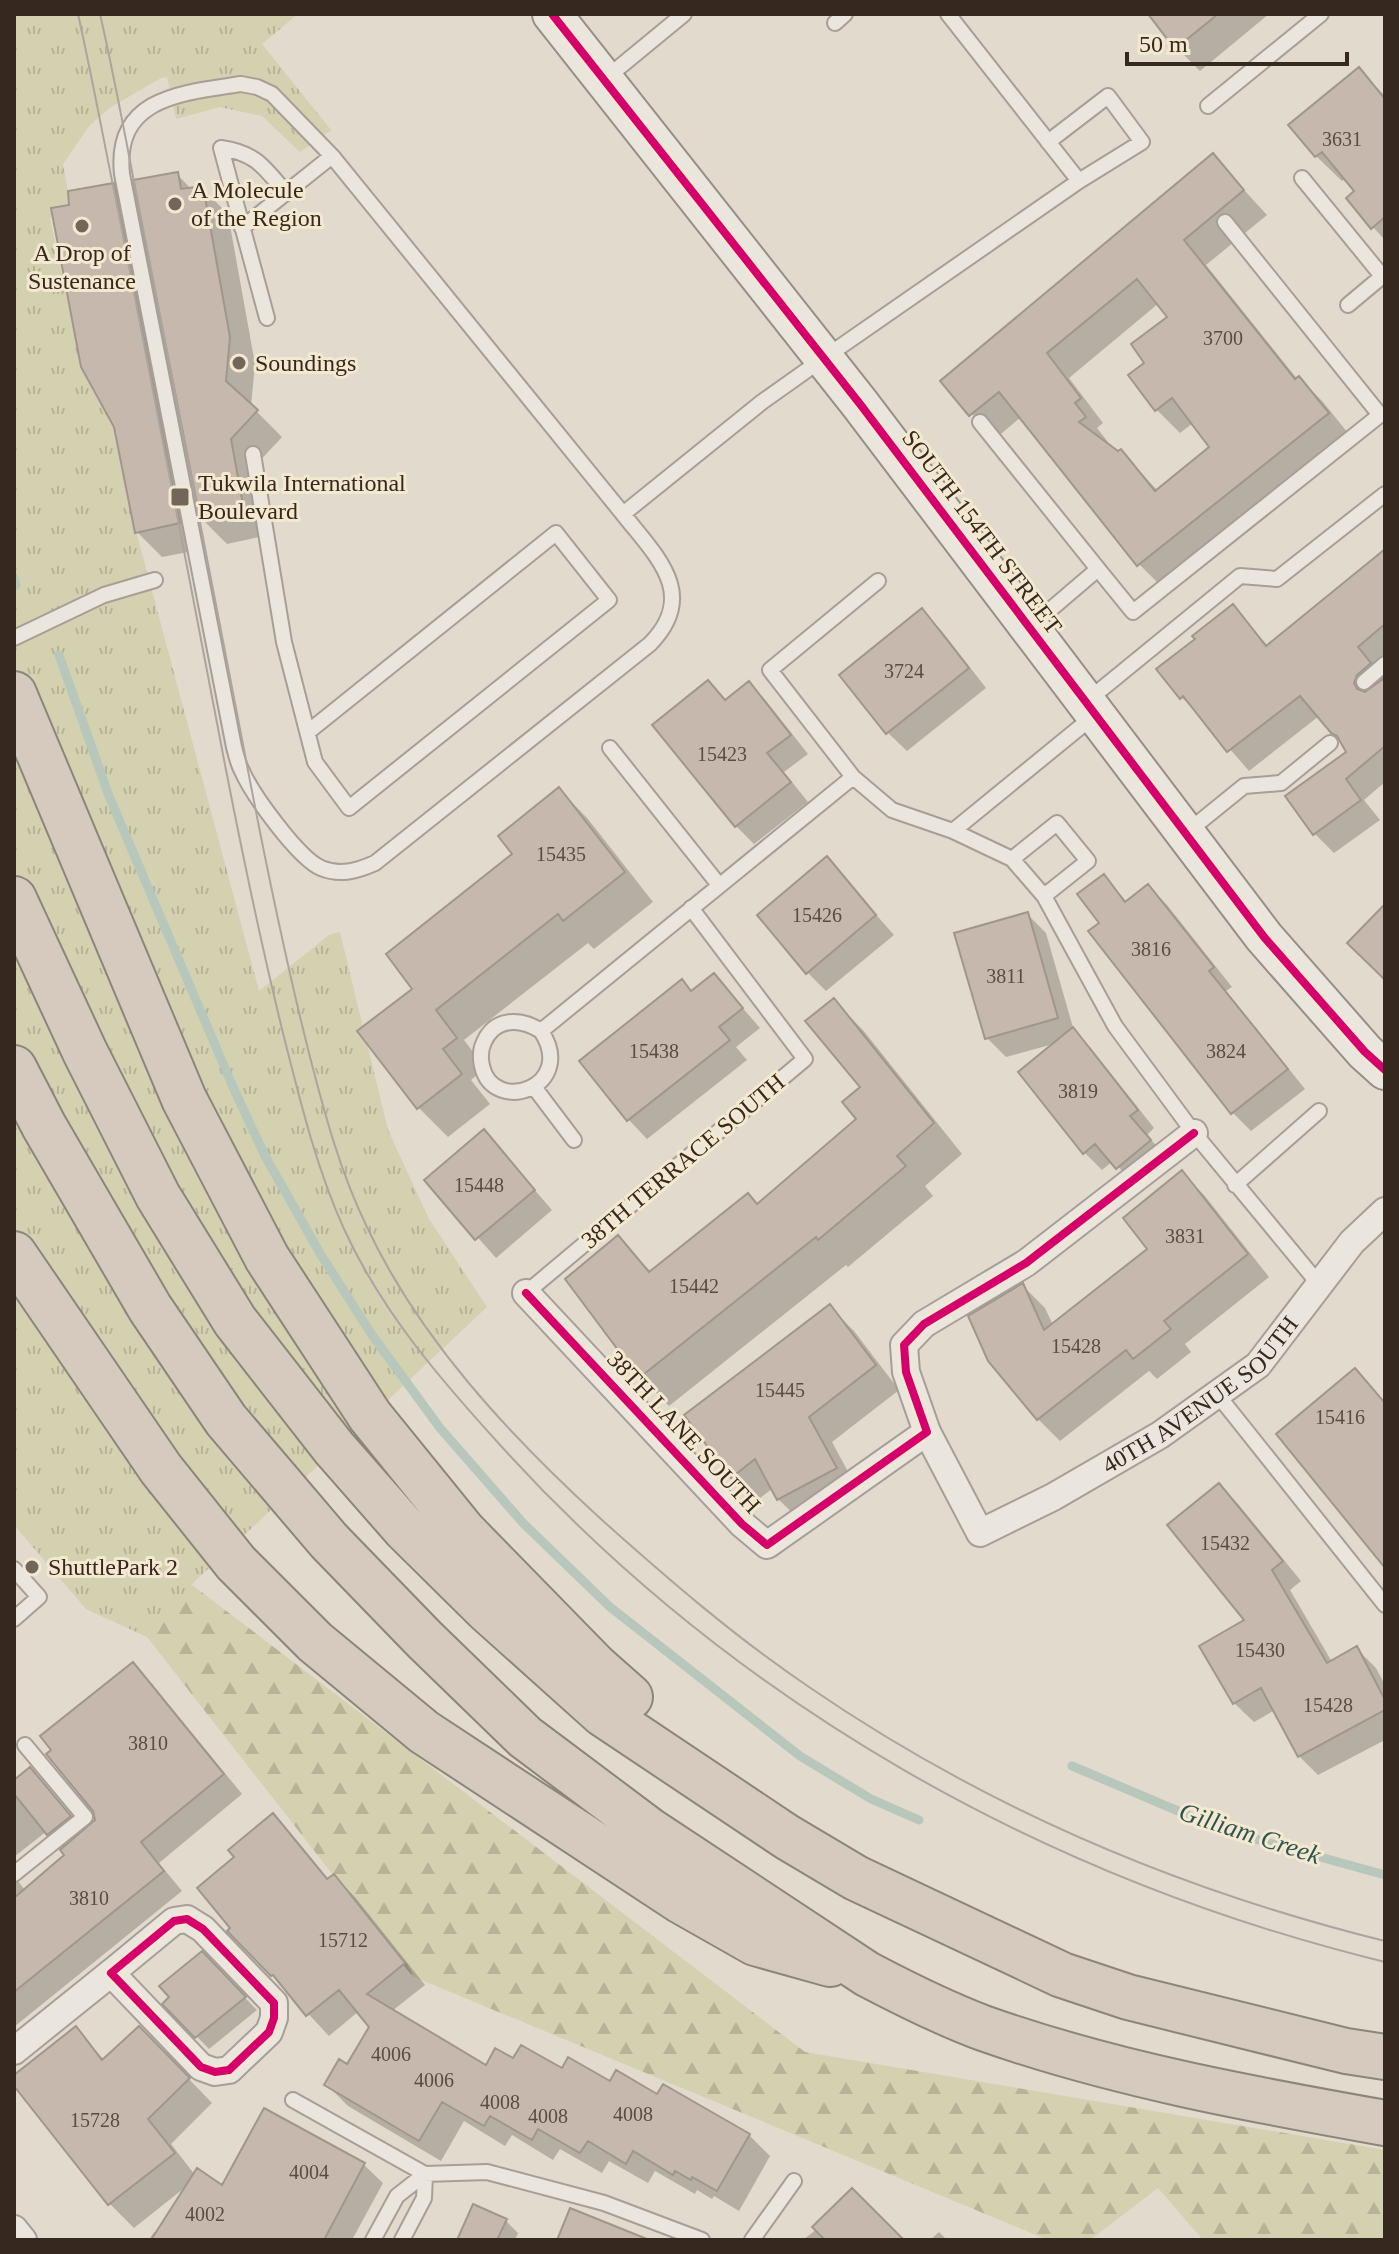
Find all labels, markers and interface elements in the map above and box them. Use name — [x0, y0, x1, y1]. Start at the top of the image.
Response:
scale bar — [1127, 16, 1347, 66]
text: 50 m — [1139, 31, 1188, 57]
house number: 3631 — [1322, 128, 1362, 150]
place label: A Molecule of the Region — [191, 177, 322, 231]
marker: A Molecule of the Region — [166, 195, 184, 213]
marker: A Drop of Sustenance — [73, 217, 91, 235]
place label: A Drop of Sustenance — [28, 240, 136, 294]
house number: 3700 — [1203, 327, 1243, 349]
place label: Soundings — [255, 350, 356, 376]
marker: Soundings — [230, 354, 248, 372]
street label: SOUTH 154TH STREET — [897, 425, 1067, 639]
place label: Tukwila International Boulevard — [198, 470, 406, 524]
marker: Tukwila International Boulevard — [169, 486, 191, 508]
house number: 3724 — [884, 660, 924, 682]
house number: 15423 — [697, 743, 747, 765]
house number: 15435 — [536, 843, 586, 865]
house number: 15426 — [792, 904, 842, 926]
house number: 3816 — [1131, 938, 1171, 960]
house number: 3811 — [986, 965, 1026, 987]
house number: 15438 — [629, 1040, 679, 1062]
house number: 3824 — [1206, 1040, 1246, 1062]
street label: 38TH TERRACE SOUTH — [576, 1068, 790, 1254]
house number: 3819 — [1058, 1080, 1098, 1102]
house number: 15448 — [454, 1174, 504, 1196]
house number: 3831 — [1165, 1225, 1205, 1247]
house number: 15442 — [669, 1275, 719, 1297]
street label: 40TH AVENUE SOUTH — [1098, 1311, 1303, 1478]
house number: 15428 — [1051, 1335, 1101, 1357]
street label: 38TH LANE SOUTH — [602, 1346, 766, 1518]
house number: 15445 — [755, 1379, 805, 1401]
house number: 15416 — [1315, 1406, 1365, 1428]
house number: 15432 — [1200, 1532, 1250, 1554]
place label: ShuttlePark 2 — [48, 1554, 178, 1580]
marker: ShuttlePark 2 — [23, 1558, 41, 1576]
house number: 15430 — [1235, 1639, 1285, 1661]
house number: 15428 — [1303, 1694, 1353, 1716]
house number: 3810 — [128, 1732, 168, 1754]
water label: Gilliam Creek — [1175, 1797, 1325, 1870]
house number: 3810 — [69, 1887, 109, 1909]
house number: 15712 — [318, 1929, 368, 1951]
house number: 4006 — [371, 2043, 411, 2065]
house number: 4006 — [414, 2069, 454, 2091]
house number: 4008 — [480, 2091, 520, 2113]
house number: 4008 — [613, 2103, 653, 2125]
house number: 4008 — [528, 2105, 568, 2127]
house number: 15728 — [70, 2109, 120, 2131]
house number: 4004 — [289, 2161, 329, 2183]
house number: 4002 — [185, 2203, 225, 2225]

